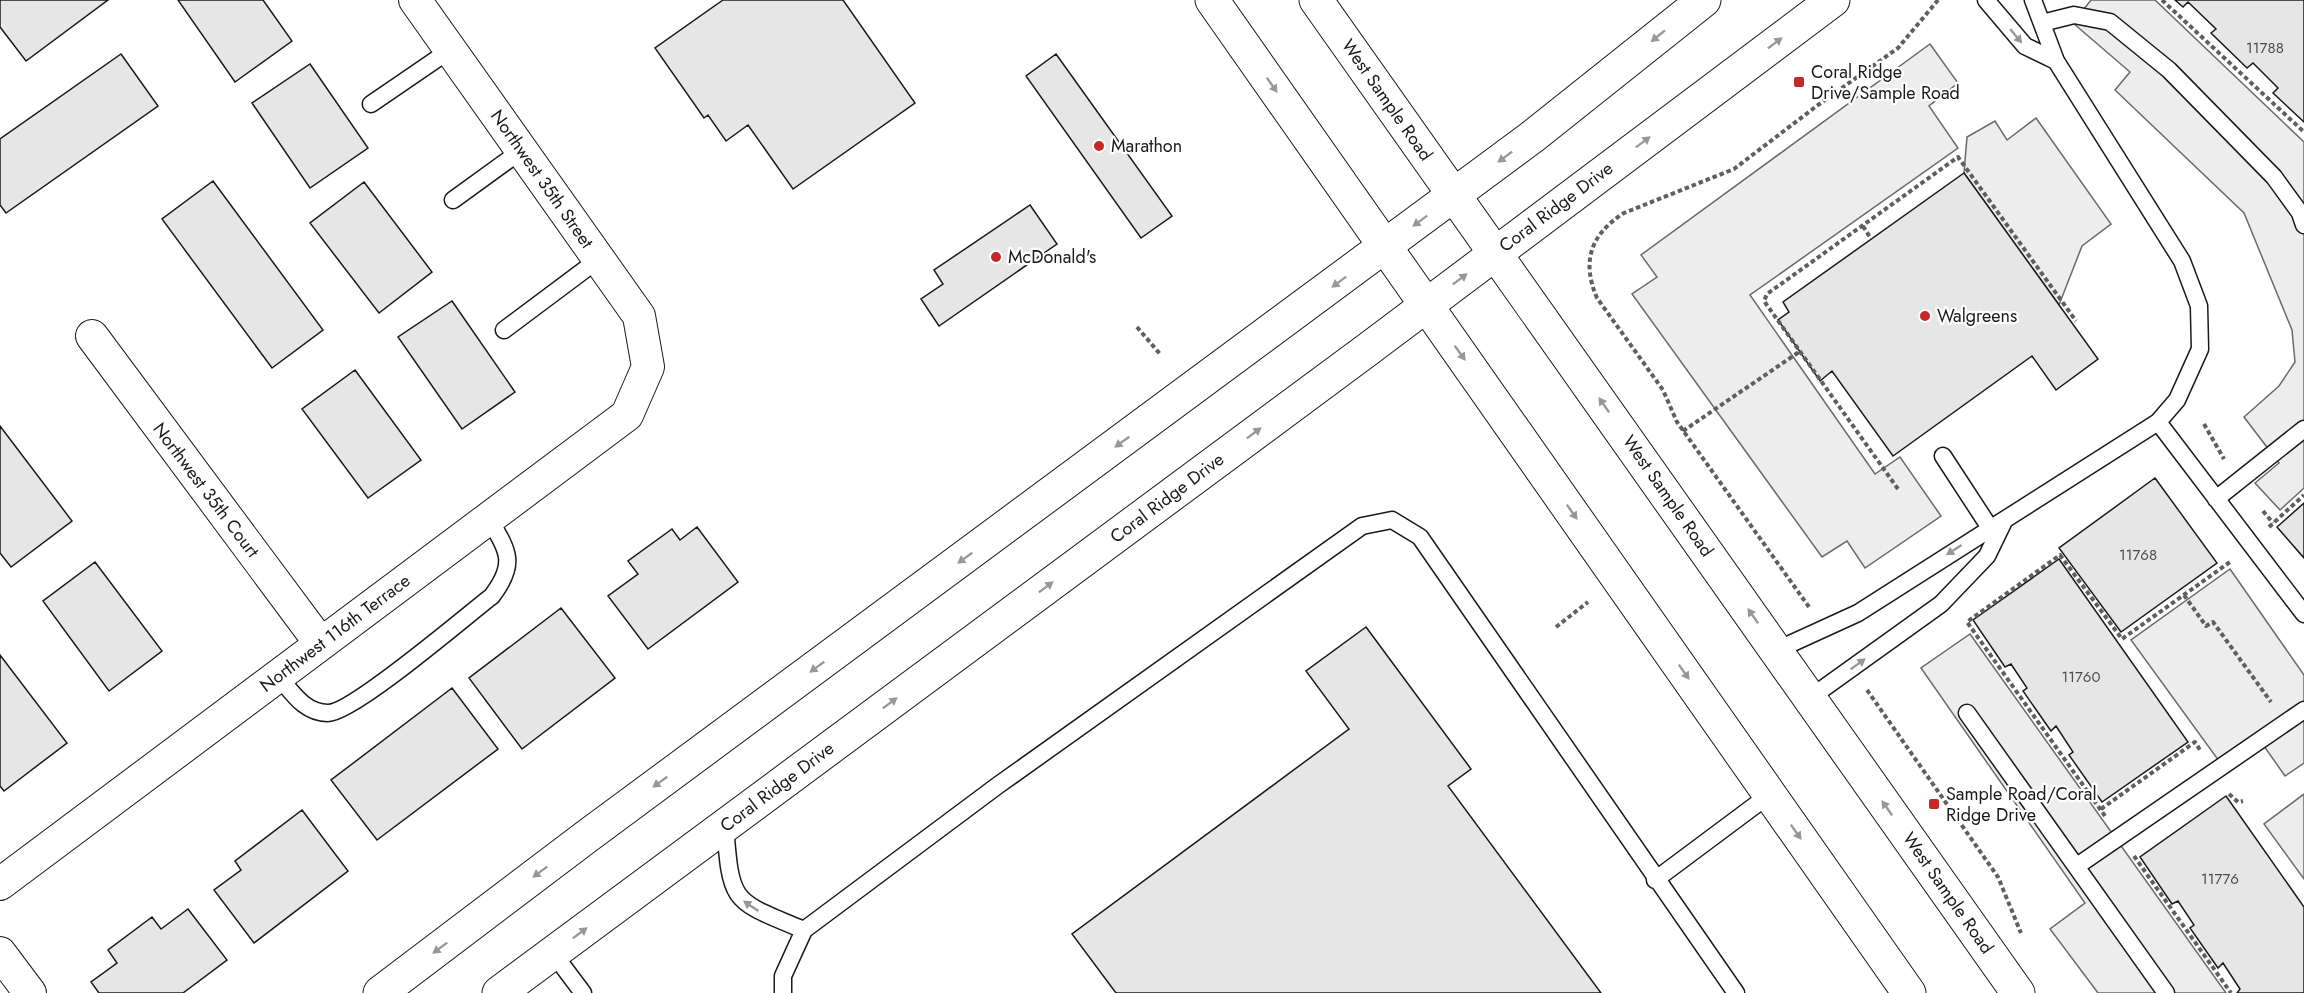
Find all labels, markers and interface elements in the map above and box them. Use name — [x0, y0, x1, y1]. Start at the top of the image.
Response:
one-way arrow — [2010, 28, 2023, 44]
one-way arrow — [1650, 30, 1666, 43]
street label: West Sample Road — [1335, 34, 1439, 166]
house number: 11788 — [2246, 37, 2284, 59]
one-way arrow — [1767, 38, 1782, 50]
place label: Coral Ridge Drive/Sample Road — [1811, 59, 1960, 106]
marker: Coral Ridge Drive/Sample Road — [1792, 75, 1806, 89]
one-way arrow — [1266, 77, 1278, 93]
street label: Northwest 35th Street — [484, 104, 600, 254]
place label: Marathon — [1111, 133, 1182, 159]
one-way arrow — [1635, 136, 1650, 148]
marker: Marathon — [1092, 139, 1106, 153]
one-way arrow — [1497, 151, 1513, 163]
street label: Coral Ridge Drive — [1494, 156, 1618, 258]
one-way arrow — [1412, 214, 1428, 227]
place label: McDonald's — [1008, 244, 1096, 270]
marker: McDonald's — [989, 250, 1003, 264]
one-way arrow — [1452, 273, 1468, 285]
one-way arrow — [1331, 275, 1347, 288]
place label: Walgreens — [1937, 303, 2017, 329]
marker: Walgreens — [1918, 309, 1932, 323]
one-way arrow — [1453, 345, 1465, 360]
one-way arrow — [1598, 398, 1610, 414]
street label: Northwest 35th Court — [147, 417, 266, 563]
one-way arrow — [1246, 428, 1261, 440]
street label: West Sample Road — [1616, 430, 1720, 562]
one-way arrow — [1114, 436, 1130, 448]
street label: Coral Ridge Drive — [1105, 447, 1229, 549]
one-way arrow — [1566, 504, 1578, 520]
one-way arrow — [1946, 544, 1962, 556]
house number: 11768 — [2119, 544, 2157, 566]
one-way arrow — [958, 552, 974, 564]
street label: Northwest 116th Terrace — [254, 568, 416, 698]
one-way arrow — [1038, 581, 1054, 593]
one-way arrow — [1748, 608, 1759, 624]
one-way arrow — [1849, 658, 1865, 670]
one-way arrow — [810, 661, 826, 673]
one-way arrow — [1677, 665, 1689, 680]
house number: 11760 — [2061, 666, 2101, 688]
one-way arrow — [881, 697, 897, 709]
street label: Coral Ridge Drive — [715, 736, 839, 838]
one-way arrow — [653, 776, 668, 788]
place label: Sample Road/Coral Ridge Drive — [1946, 781, 2097, 828]
marker: Sample Road/Coral Ridge Drive — [1927, 797, 1941, 811]
one-way arrow — [1882, 800, 1894, 815]
one-way arrow — [1789, 824, 1801, 839]
street label: West Sample Road — [1896, 827, 2000, 959]
one-way arrow — [532, 866, 547, 878]
house number: 11776 — [2201, 868, 2239, 890]
one-way arrow — [744, 900, 760, 912]
one-way arrow — [572, 927, 588, 939]
one-way arrow — [433, 941, 448, 953]

